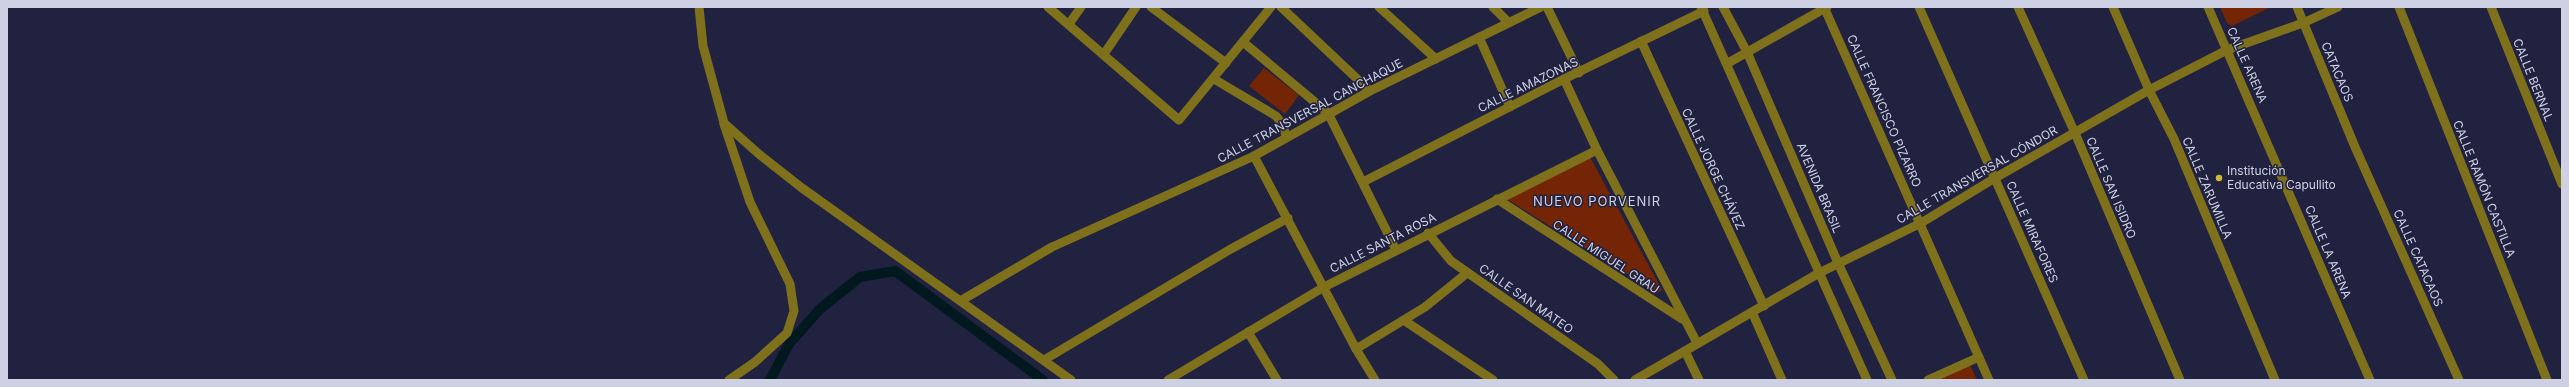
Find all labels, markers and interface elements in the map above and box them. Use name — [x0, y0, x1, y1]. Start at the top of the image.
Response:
street label: CALLE ARENA — [2224, 25, 2271, 105]
street label: CALLE FRANCISCO PIZARRO — [1844, 32, 1925, 189]
street label: CALLE BERNAL — [2510, 36, 2557, 124]
street label: CATACAOS — [2318, 40, 2357, 104]
street label: CALLE AMAZONAS — [1475, 54, 1581, 115]
street label: CALLE TRANSVERSAL CANCHAQUE — [1215, 55, 1405, 166]
street label: CALLE JORGE CHÁVEZ — [1679, 106, 1748, 232]
street label: CALLE RAMÓN CASTILLA — [2450, 118, 2519, 260]
street label: CALLE TRANSVERSAL CÓNDOR — [1894, 122, 2060, 227]
street label: CALLE SAN ISIDRO — [2083, 135, 2140, 241]
street label: CALLE ZARUMILLA — [2179, 135, 2236, 241]
street label: AVENIDA BRASIL — [1794, 140, 1845, 235]
place label: Institución Educativa Capullito — [2227, 163, 2336, 192]
marker: Institución Educativa Capullito — [2214, 173, 2224, 183]
street label: CALLE MIRAFORES — [2003, 179, 2062, 285]
district label: NUEVO PORVENIR — [1533, 193, 1661, 209]
street label: CALLE LA ARENA — [2302, 203, 2355, 301]
street label: CALLE CATACAOS — [2390, 207, 2447, 309]
street label: CALLE SANTA ROSA — [1327, 209, 1438, 276]
street label: CALLE MIGUEL GRAU — [1550, 217, 1662, 297]
street label: CALLE SAN MATEO — [1476, 260, 1576, 337]

